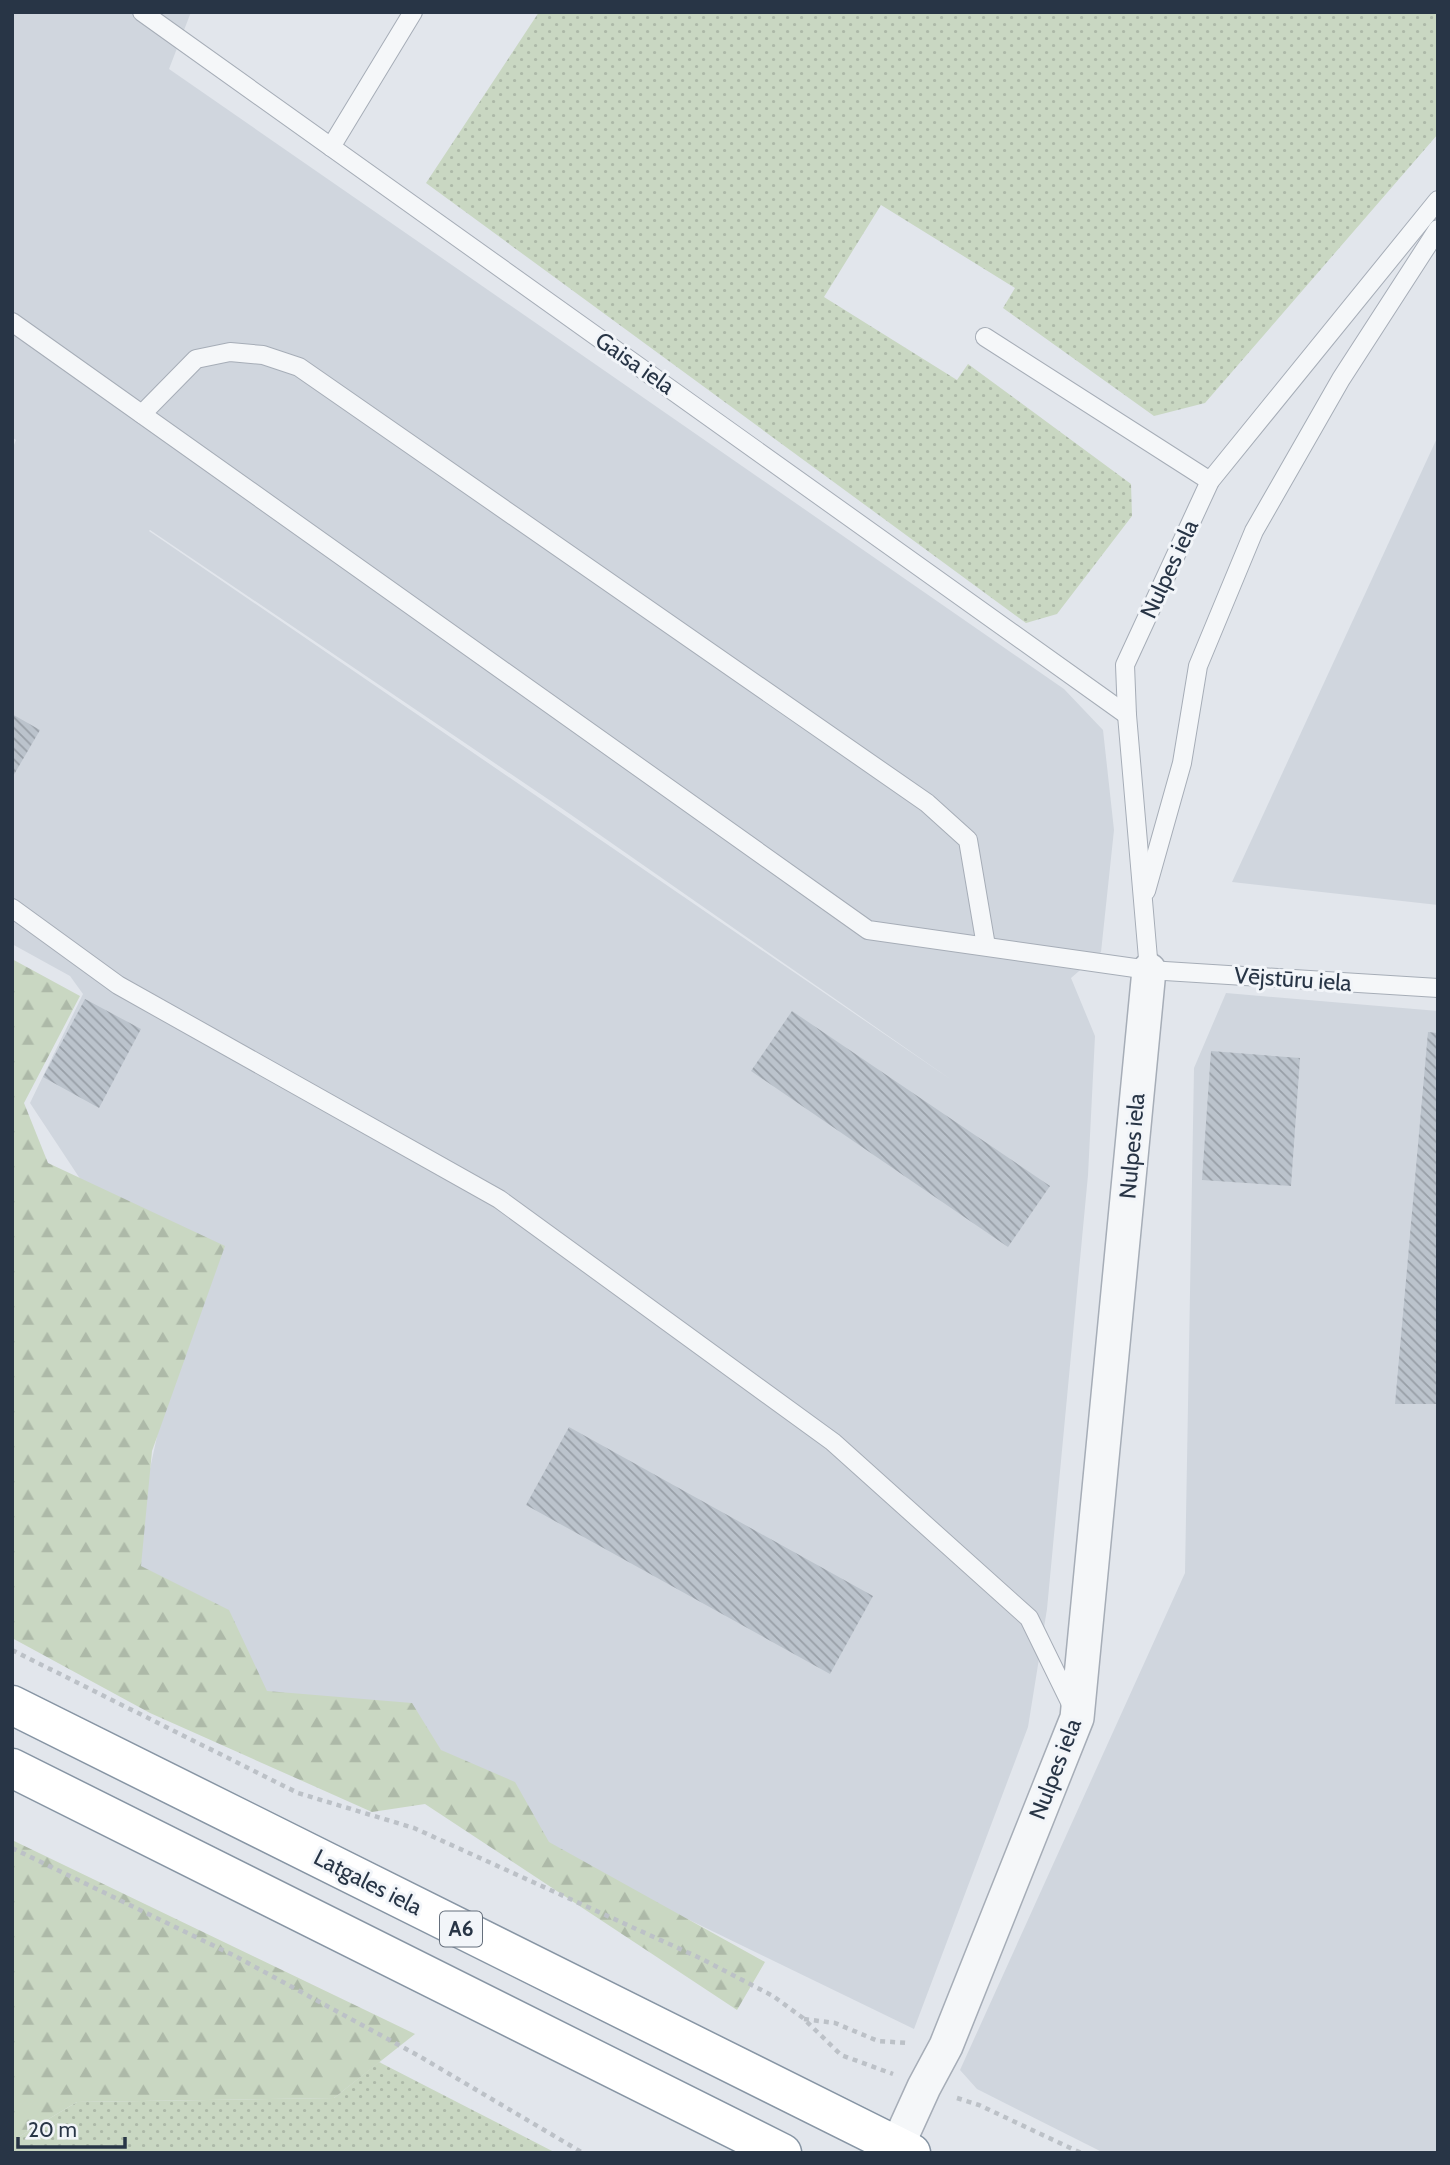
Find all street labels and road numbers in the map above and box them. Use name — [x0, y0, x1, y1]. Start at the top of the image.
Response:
street label: Gaisa iela — [590, 326, 680, 400]
street label: Nulpes iela — [1134, 515, 1204, 623]
street label: Vējstūru iela — [1233, 961, 1353, 997]
street label: Nulpes iela — [1113, 1092, 1151, 1200]
street label: Nulpes iela — [1023, 1715, 1087, 1823]
street label: Latgales iela — [309, 1843, 427, 1921]
road number: A6 — [440, 1912, 482, 1946]

